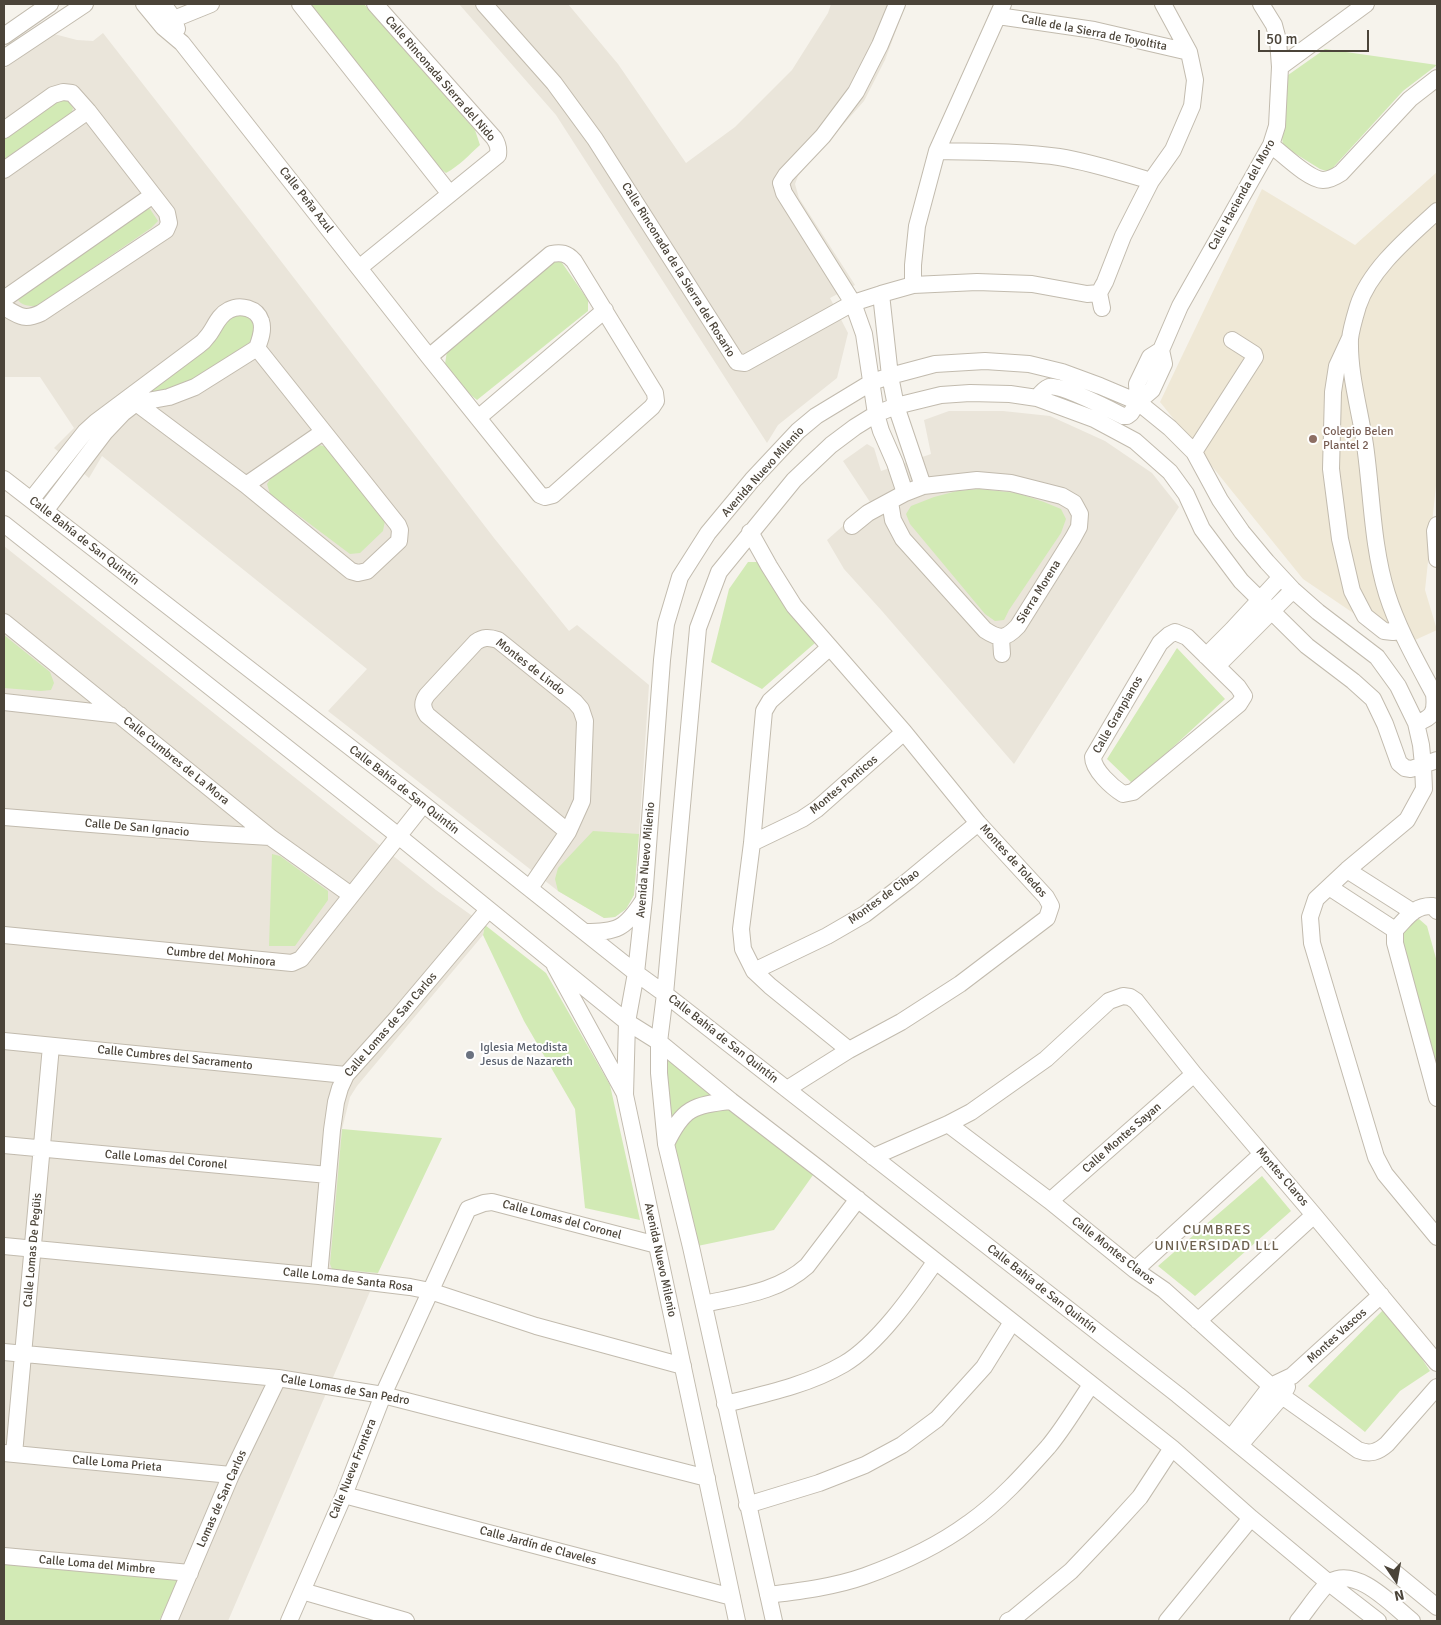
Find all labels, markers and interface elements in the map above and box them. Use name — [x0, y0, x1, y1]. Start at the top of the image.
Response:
street label: Calle de la Sierra de Toyoltita — [1020, 12, 1168, 54]
street label: Calle Rinconada Sierra del Nido — [382, 13, 498, 145]
scale bar — [1261, 20, 1372, 52]
text: 50 m — [1266, 30, 1297, 48]
street label: Calle Hacienda del Moro — [1206, 137, 1278, 253]
street label: Calle Peña Azul — [276, 164, 336, 236]
street label: Calle Rinconada de la Sierra del Rosario — [618, 180, 738, 360]
street label: Avenida Nuevo Milenio — [719, 424, 807, 520]
place label: Colegio Belen Plantel 2 — [1323, 425, 1393, 453]
marker: Colegio Belen Plantel 2 — [1307, 433, 1319, 445]
street label: Calle Bahía de San Quintín — [26, 494, 142, 588]
street label: Sierra Morena — [1014, 558, 1064, 626]
street label: Montes de Lindo — [493, 635, 567, 699]
street label: Calle Granpianos — [1090, 674, 1146, 756]
street label: Calle Cumbres de La Mora — [120, 714, 232, 808]
street label: Calle Bahía de San Quintín — [346, 743, 462, 837]
street label: Montes Ponticos — [807, 752, 881, 818]
street label: Avenida Nuevo Milenio — [634, 801, 658, 919]
street label: Calle De San Ignacio — [84, 816, 190, 840]
street label: Montes de Toledos — [976, 821, 1050, 901]
street label: Montes de Cibao — [846, 866, 922, 928]
street label: Cumbre del Mohinora — [166, 944, 276, 970]
street label: Calle Lomas de San Carlos — [342, 970, 440, 1080]
street label: Calle Bahía de San Quintín — [665, 992, 781, 1086]
place label: Iglesia Metodista Jesus de Nazareth — [480, 1041, 573, 1069]
street label: Calle Cumbres del Sacramento — [97, 1043, 253, 1073]
marker: Iglesia Metodista Jesus de Nazareth — [464, 1049, 476, 1061]
street label: Calle Montes Sayan — [1080, 1100, 1164, 1176]
street label: Montes Claros — [1253, 1145, 1311, 1209]
street label: Calle Lomas del Coronel — [104, 1147, 228, 1173]
street label: Calle Lomas De Pegüis — [21, 1192, 45, 1308]
street label: Calle Lomas del Coronel — [501, 1197, 623, 1243]
street label: Avenida Nuevo Milenio — [641, 1202, 679, 1318]
street label: Calle Montes Claros — [1068, 1214, 1158, 1288]
district label: CUMBRES UNIVERSIDAD LLL — [1152, 1222, 1282, 1254]
street label: Calle Bahía de San Quintín — [984, 1242, 1100, 1336]
street label: Calle Loma de Santa Rosa — [282, 1265, 414, 1295]
street label: Montes Vascos — [1304, 1305, 1370, 1367]
street label: Calle Lomas de San Pedro — [279, 1372, 411, 1408]
street label: Calle Nueva Frontera — [326, 1417, 380, 1521]
street label: Lomas de San Carlos — [194, 1448, 250, 1550]
street label: Calle Loma Prieta — [72, 1453, 162, 1475]
street label: Calle Jardín de Claveles — [478, 1523, 598, 1569]
street label: Calle Loma del Mimbre — [38, 1553, 156, 1577]
north arrow — [1371, 1555, 1421, 1605]
text: N — [1393, 1586, 1406, 1604]

